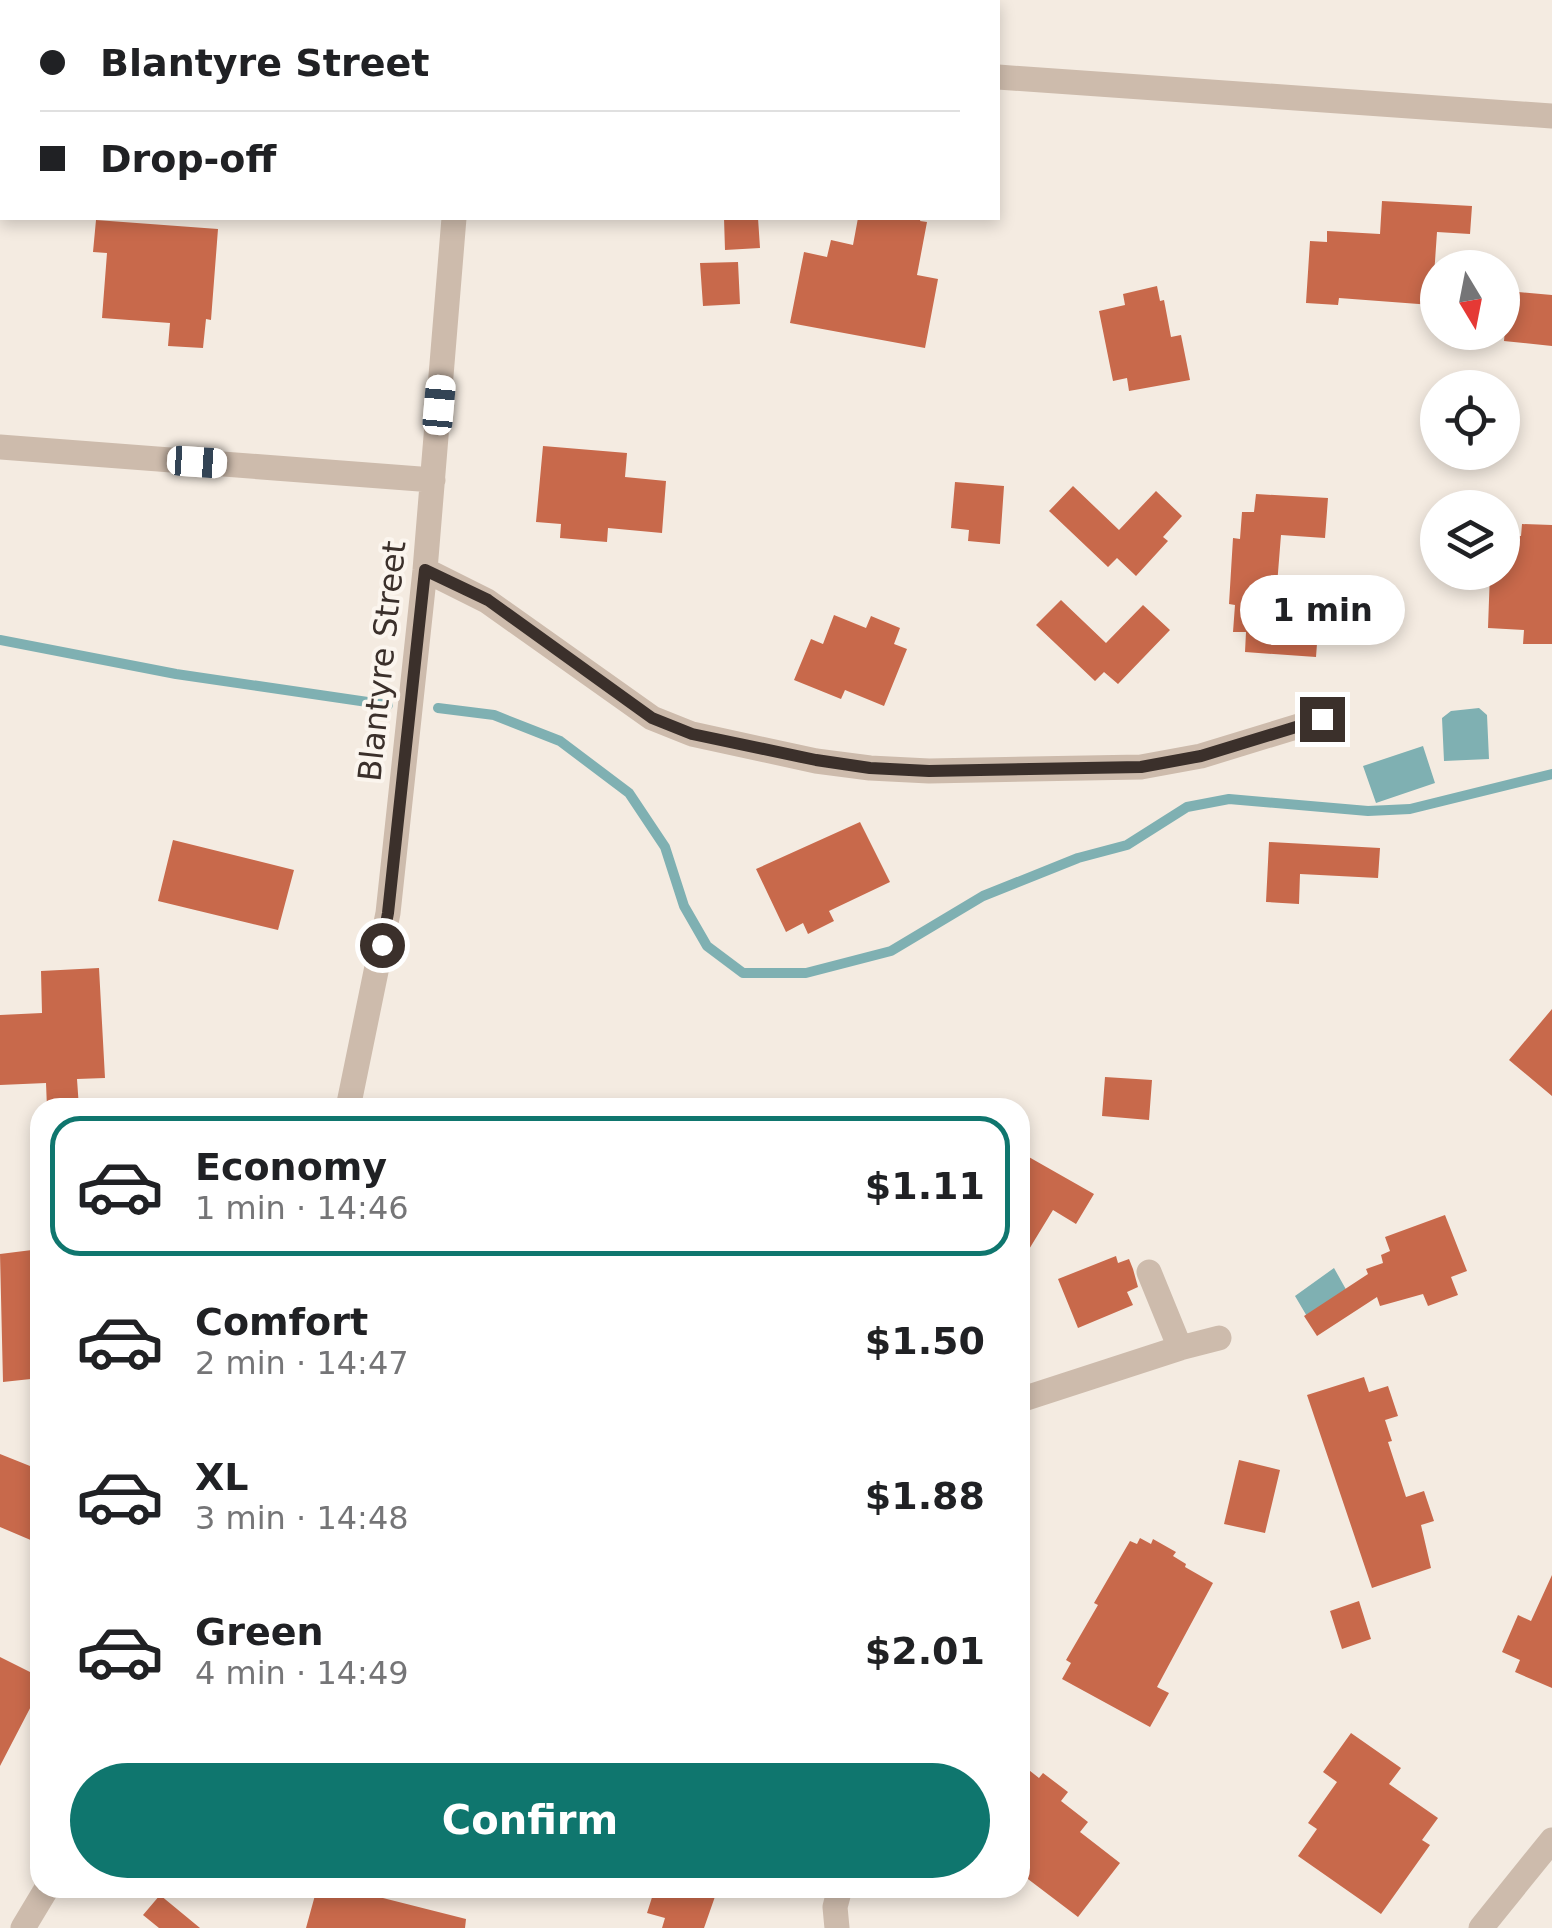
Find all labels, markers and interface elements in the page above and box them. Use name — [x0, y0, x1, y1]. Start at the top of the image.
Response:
text: Blantyre Street — [100, 41, 429, 85]
text: Drop-off — [100, 137, 276, 181]
north arrow — [1420, 250, 1520, 350]
map controls — [1420, 250, 1520, 590]
button: locate — [1420, 370, 1520, 470]
car — [421, 374, 457, 436]
car — [166, 445, 228, 479]
button: layers — [1420, 490, 1520, 590]
street label: Blantyre Street — [350, 539, 414, 783]
callout: 1 min — [1240, 574, 1404, 644]
text: 1 min — [1272, 591, 1373, 629]
route end — [1300, 697, 1345, 742]
route start — [360, 923, 405, 968]
icon: car — [75, 1141, 165, 1231]
text: Economy — [195, 1145, 387, 1189]
text: $1.11 — [865, 1164, 985, 1208]
text: 1 min · 14:46 — [195, 1189, 409, 1227]
icon: car — [75, 1296, 165, 1386]
text: Comfort — [195, 1300, 368, 1344]
text: $1.50 — [865, 1319, 985, 1363]
text: 2 min · 14:47 — [195, 1344, 409, 1382]
icon: car — [75, 1451, 165, 1541]
text: XL — [195, 1455, 249, 1499]
text: $1.88 — [865, 1474, 985, 1518]
text: 3 min · 14:48 — [195, 1499, 409, 1537]
icon: car — [75, 1606, 165, 1696]
text: Green — [195, 1610, 324, 1654]
text: $2.01 — [865, 1629, 985, 1673]
text: 4 min · 14:49 — [195, 1654, 409, 1692]
button: Confirm — [70, 1763, 990, 1878]

